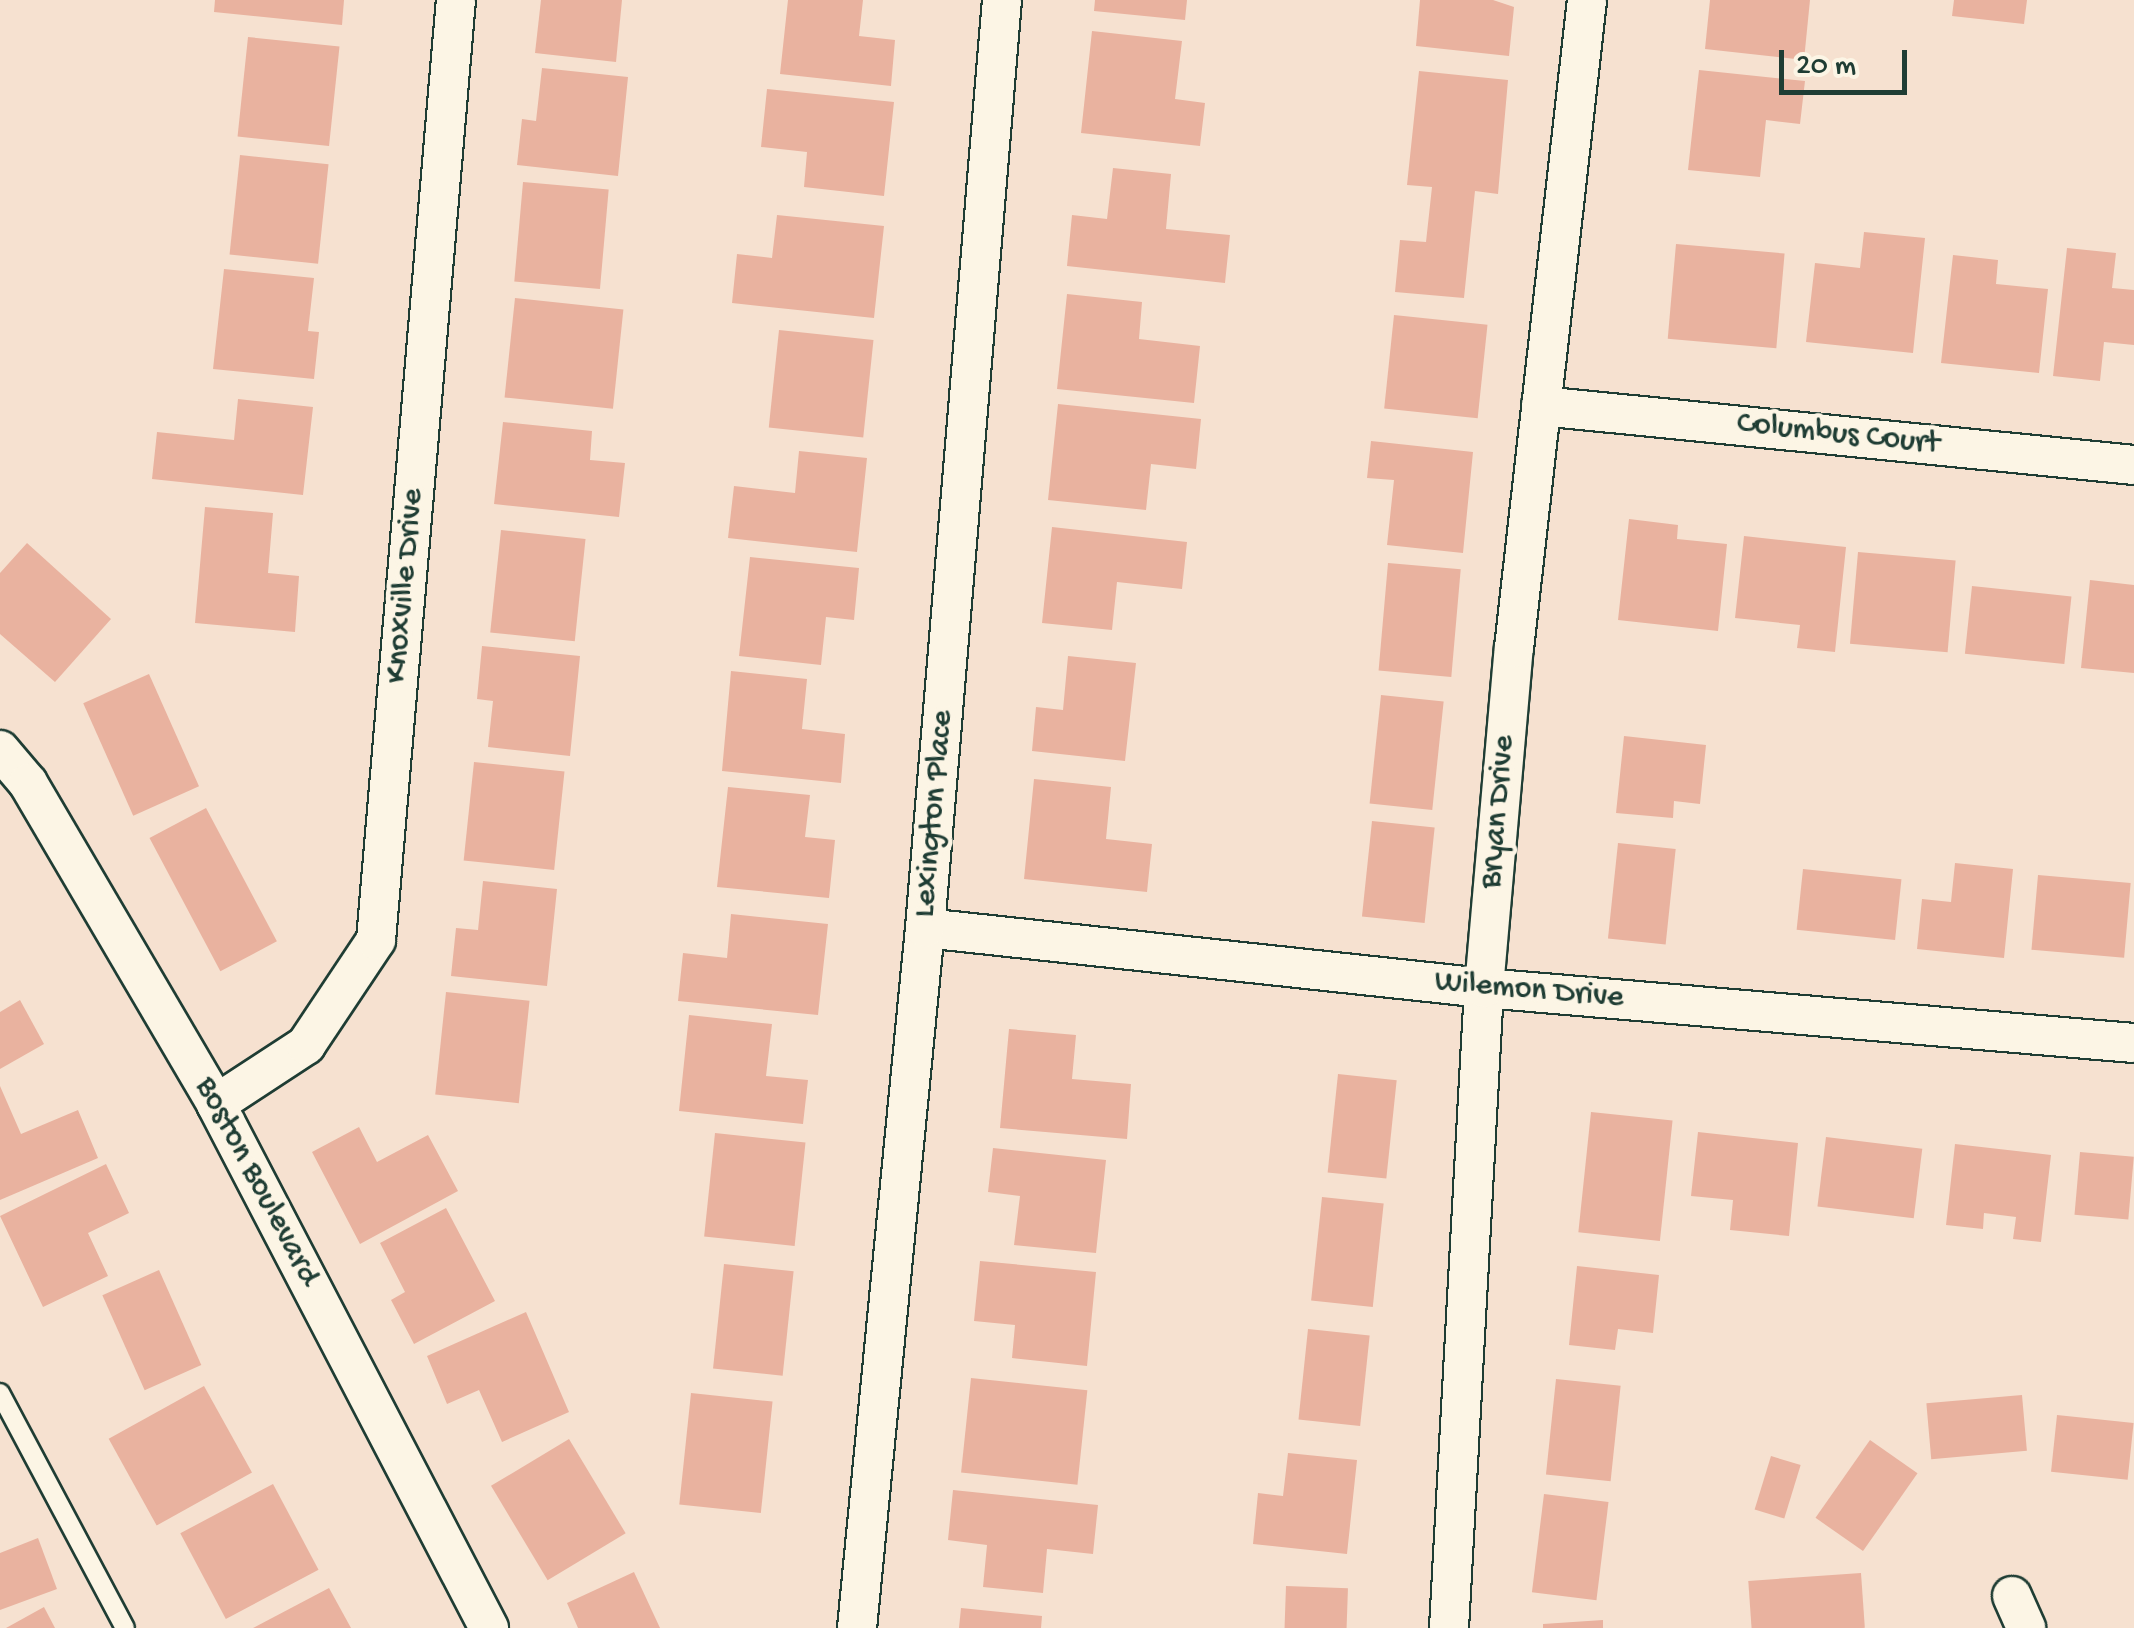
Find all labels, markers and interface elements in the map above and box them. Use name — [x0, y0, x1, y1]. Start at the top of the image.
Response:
scale bar — [1784, 30, 1912, 92]
text: 20 m — [1796, 50, 1856, 85]
street label: Columbus Court — [1735, 405, 1941, 465]
street label: Knoxville Drive — [378, 487, 434, 685]
street label: Lexington Place — [907, 709, 963, 919]
street label: Bryan Drive — [1473, 734, 1525, 890]
street label: Wilemon Drive — [1433, 964, 1625, 1018]
street label: Boston Boulevard — [185, 1071, 327, 1293]

